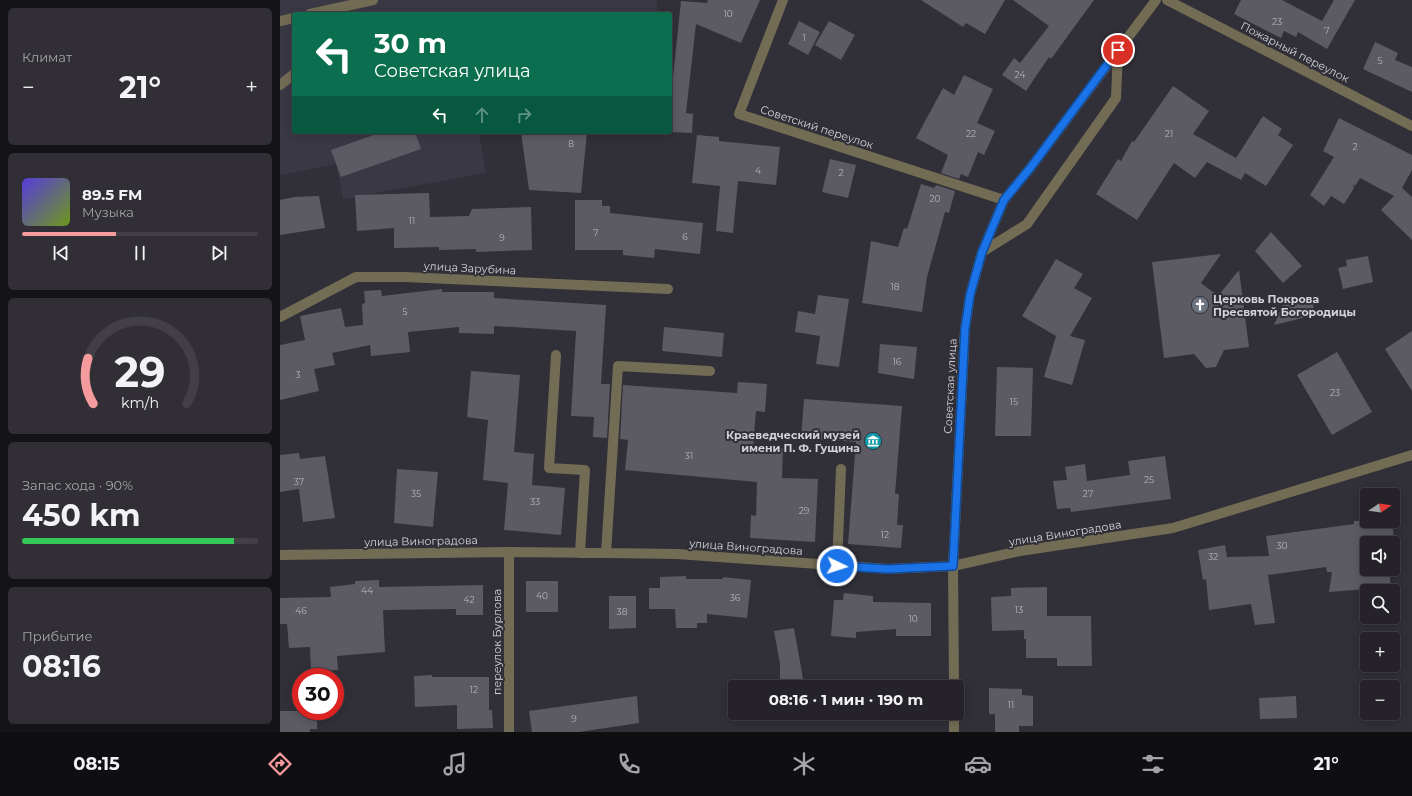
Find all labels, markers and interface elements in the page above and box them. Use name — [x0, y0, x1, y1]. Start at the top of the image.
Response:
house number: 10 — [723, 8, 733, 19]
house number: 23 — [1272, 16, 1282, 27]
street label: Пожарный переулок — [1238, 19, 1352, 86]
house number: 7 — [1324, 25, 1330, 36]
text: 30 m — [374, 26, 447, 60]
icon: left — [308, 28, 360, 80]
house number: 1 — [802, 32, 806, 43]
pin — [1101, 33, 1135, 67]
icon: arrive — [1107, 39, 1129, 61]
text: Климат — [22, 49, 72, 65]
house number: 5 — [1377, 55, 1383, 66]
text: Советская улица — [374, 60, 530, 82]
text: 21° — [119, 69, 161, 106]
house number: 24 — [1015, 69, 1025, 80]
text: − — [22, 74, 35, 101]
text: + — [245, 74, 258, 101]
street label: Советский переулок — [759, 102, 876, 152]
icon: left — [429, 104, 451, 126]
icon: ahead — [471, 104, 493, 126]
icon: right — [513, 104, 535, 126]
house number: 22 — [966, 128, 976, 139]
house number: 21 — [1165, 128, 1173, 139]
house number: 8 — [568, 138, 574, 149]
house number: 2 — [1352, 141, 1358, 152]
house number: 4 — [755, 165, 761, 176]
house number: 2 — [838, 167, 844, 178]
text: 89.5 FM — [82, 185, 142, 204]
house number: 20 — [929, 193, 941, 204]
text: Музыка — [82, 204, 134, 220]
house number: 11 — [409, 215, 415, 226]
house number: 7 — [593, 227, 599, 238]
house number: 6 — [682, 231, 688, 242]
house number: 9 — [499, 232, 505, 243]
icon: previous — [50, 242, 72, 264]
icon: pause — [129, 242, 151, 264]
icon: next — [208, 242, 230, 264]
street label: улица Зарубина — [422, 259, 517, 277]
house number: 18 — [891, 281, 900, 292]
place label: Церковь Покрова Пресвятой Богородицы — [1213, 292, 1356, 319]
church icon: Церковь Покрова Пресвятой Богородицы — [1190, 295, 1210, 315]
house number: 5 — [402, 306, 408, 317]
street label: Советская улица — [941, 338, 959, 434]
text: 29 — [114, 347, 166, 397]
house number: 16 — [893, 356, 902, 367]
house number: 3 — [295, 369, 301, 380]
house number: 23 — [1330, 387, 1340, 398]
text: km/h — [121, 394, 159, 412]
house number: 15 — [1010, 396, 1018, 407]
place label: Краеведческий музей имени П. Ф. Гущина — [726, 428, 860, 455]
museum icon: Краеведческий музей имени П. Ф. Гущина — [863, 431, 883, 451]
house number: 31 — [685, 450, 693, 461]
house number: 25 — [1144, 474, 1154, 485]
house number: 37 — [294, 476, 304, 487]
text: Запас хода · 90% — [22, 477, 133, 493]
house number: 35 — [411, 488, 421, 499]
house number: 27 — [1083, 488, 1093, 499]
north arrow — [1360, 488, 1400, 528]
map controls — [1360, 488, 1400, 720]
house number: 33 — [530, 496, 540, 507]
text: 450 km — [22, 497, 140, 534]
house number: 29 — [799, 505, 810, 516]
street label: улица Виноградова — [1007, 517, 1122, 549]
house number: 12 — [881, 529, 889, 540]
street label: улица Виноградова — [363, 533, 478, 549]
street label: улица Виноградова — [688, 536, 803, 558]
button: sound — [1360, 536, 1400, 576]
house number: 30 — [1276, 540, 1288, 551]
position arrow — [816, 545, 858, 587]
house number: 32 — [1208, 551, 1218, 562]
button: search — [1360, 584, 1400, 624]
house number: 44 — [361, 585, 373, 596]
street label: переулок Бурлова — [490, 589, 504, 695]
house number: 40 — [536, 590, 548, 601]
house number: 36 — [730, 592, 741, 603]
house number: 42 — [463, 594, 475, 605]
house number: 13 — [1015, 604, 1023, 615]
house number: 46 — [295, 605, 307, 616]
house number: 38 — [617, 606, 628, 617]
house number: 10 — [908, 613, 918, 624]
text: Прибытие — [22, 628, 93, 644]
button: + — [1360, 632, 1400, 672]
text: 08:16 — [22, 648, 101, 685]
speed limit sign: 30 — [292, 668, 344, 720]
button: − — [1360, 680, 1400, 720]
house number: 12 — [470, 684, 478, 695]
text: 08:16 · 1 мин · 190 m — [769, 690, 923, 709]
house number: 11 — [1008, 699, 1014, 710]
house number: 9 — [571, 713, 577, 724]
icon: directions — [266, 750, 294, 778]
icon: music — [441, 750, 469, 778]
icon: phone — [615, 750, 643, 778]
icon: climate — [790, 750, 818, 778]
icon: car — [964, 750, 992, 778]
icon: filters — [1139, 750, 1167, 778]
text: 08:15 — [73, 753, 120, 775]
text: 21° — [1313, 753, 1339, 775]

